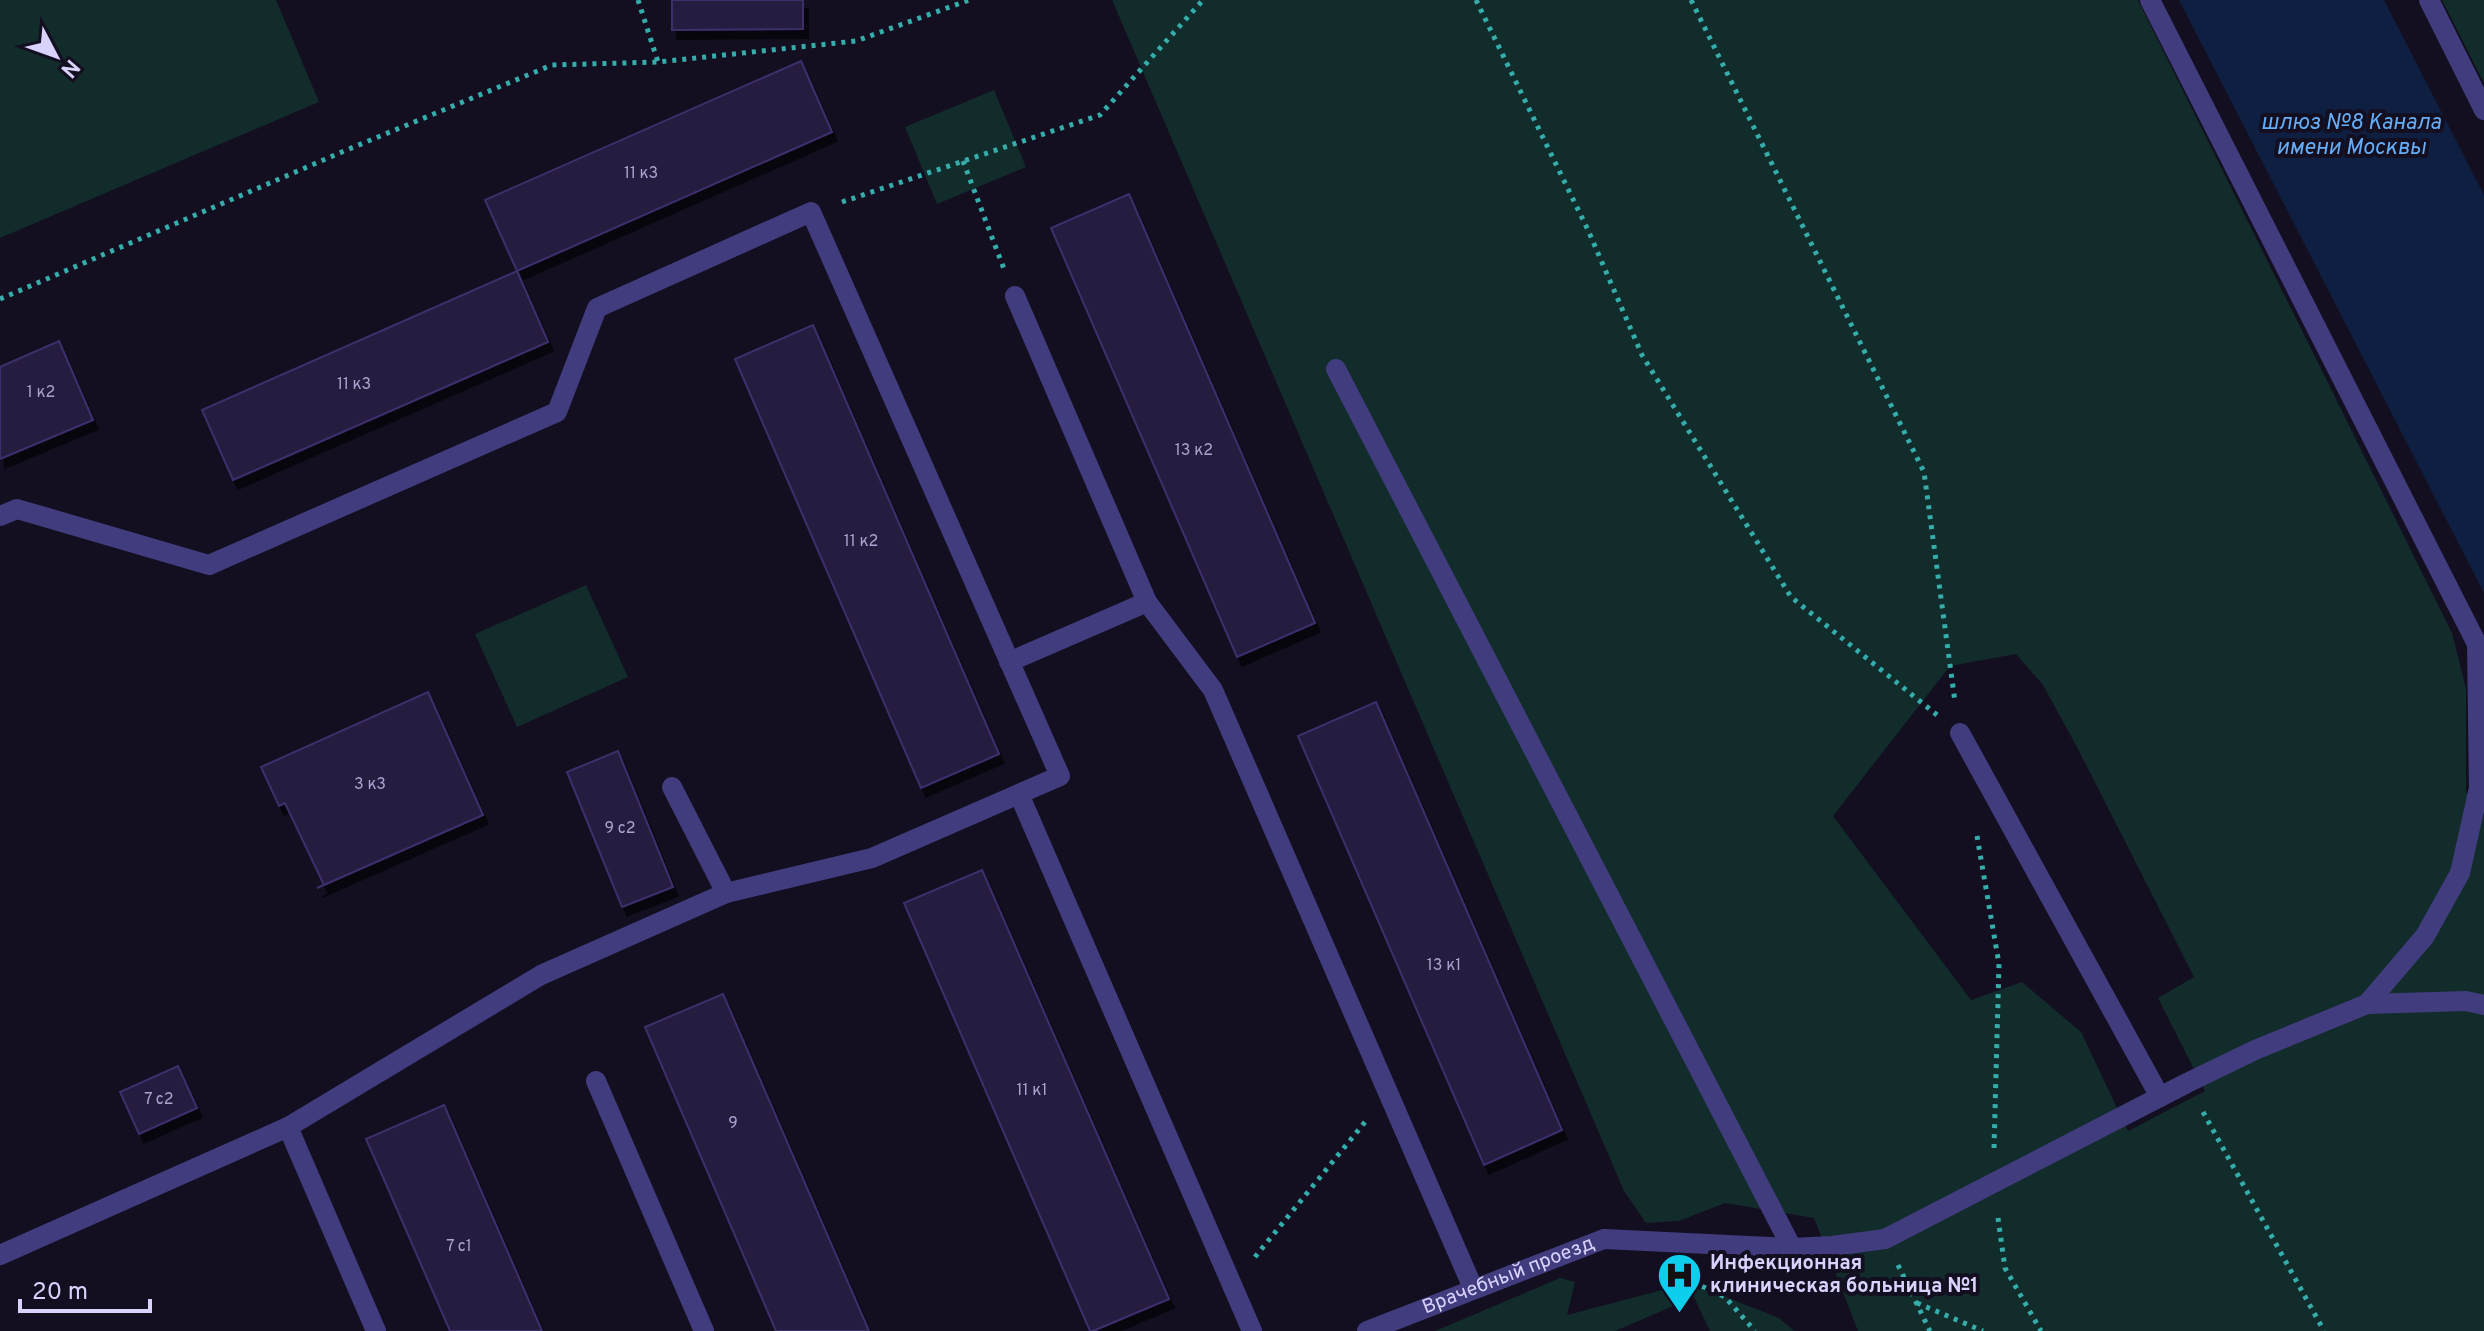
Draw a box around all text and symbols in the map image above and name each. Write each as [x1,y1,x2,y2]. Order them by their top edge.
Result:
north arrow [16,16,96,96]
text: N [54,53,85,82]
water label: шлюз №8 Канала имени Москвы [2261,110,2442,162]
house number: 11 к3 [624,164,658,184]
house number: 11 к3 [337,375,371,395]
house number: 1 к2 [27,383,55,403]
house number: 13 к2 [1175,441,1213,461]
house number: 11 к2 [844,532,878,552]
house number: 3 к3 [354,775,386,795]
house number: 9 с2 [604,819,636,839]
house number: 13 к1 [1427,956,1461,976]
house number: 11 к1 [1017,1081,1047,1101]
house number: 7 с2 [144,1090,174,1110]
house number: 9 [728,1114,738,1134]
street label: Врачебный проезд [1419,1231,1599,1321]
house number: 7 с1 [446,1237,472,1257]
hospital icon: Инфекционная клиническая больница №1 [1655,1251,1703,1314]
place label: Инфекционная клиническая больница №1 [1710,1251,1978,1300]
scale bar [20,1263,150,1313]
text: 20 m [32,1278,88,1308]

